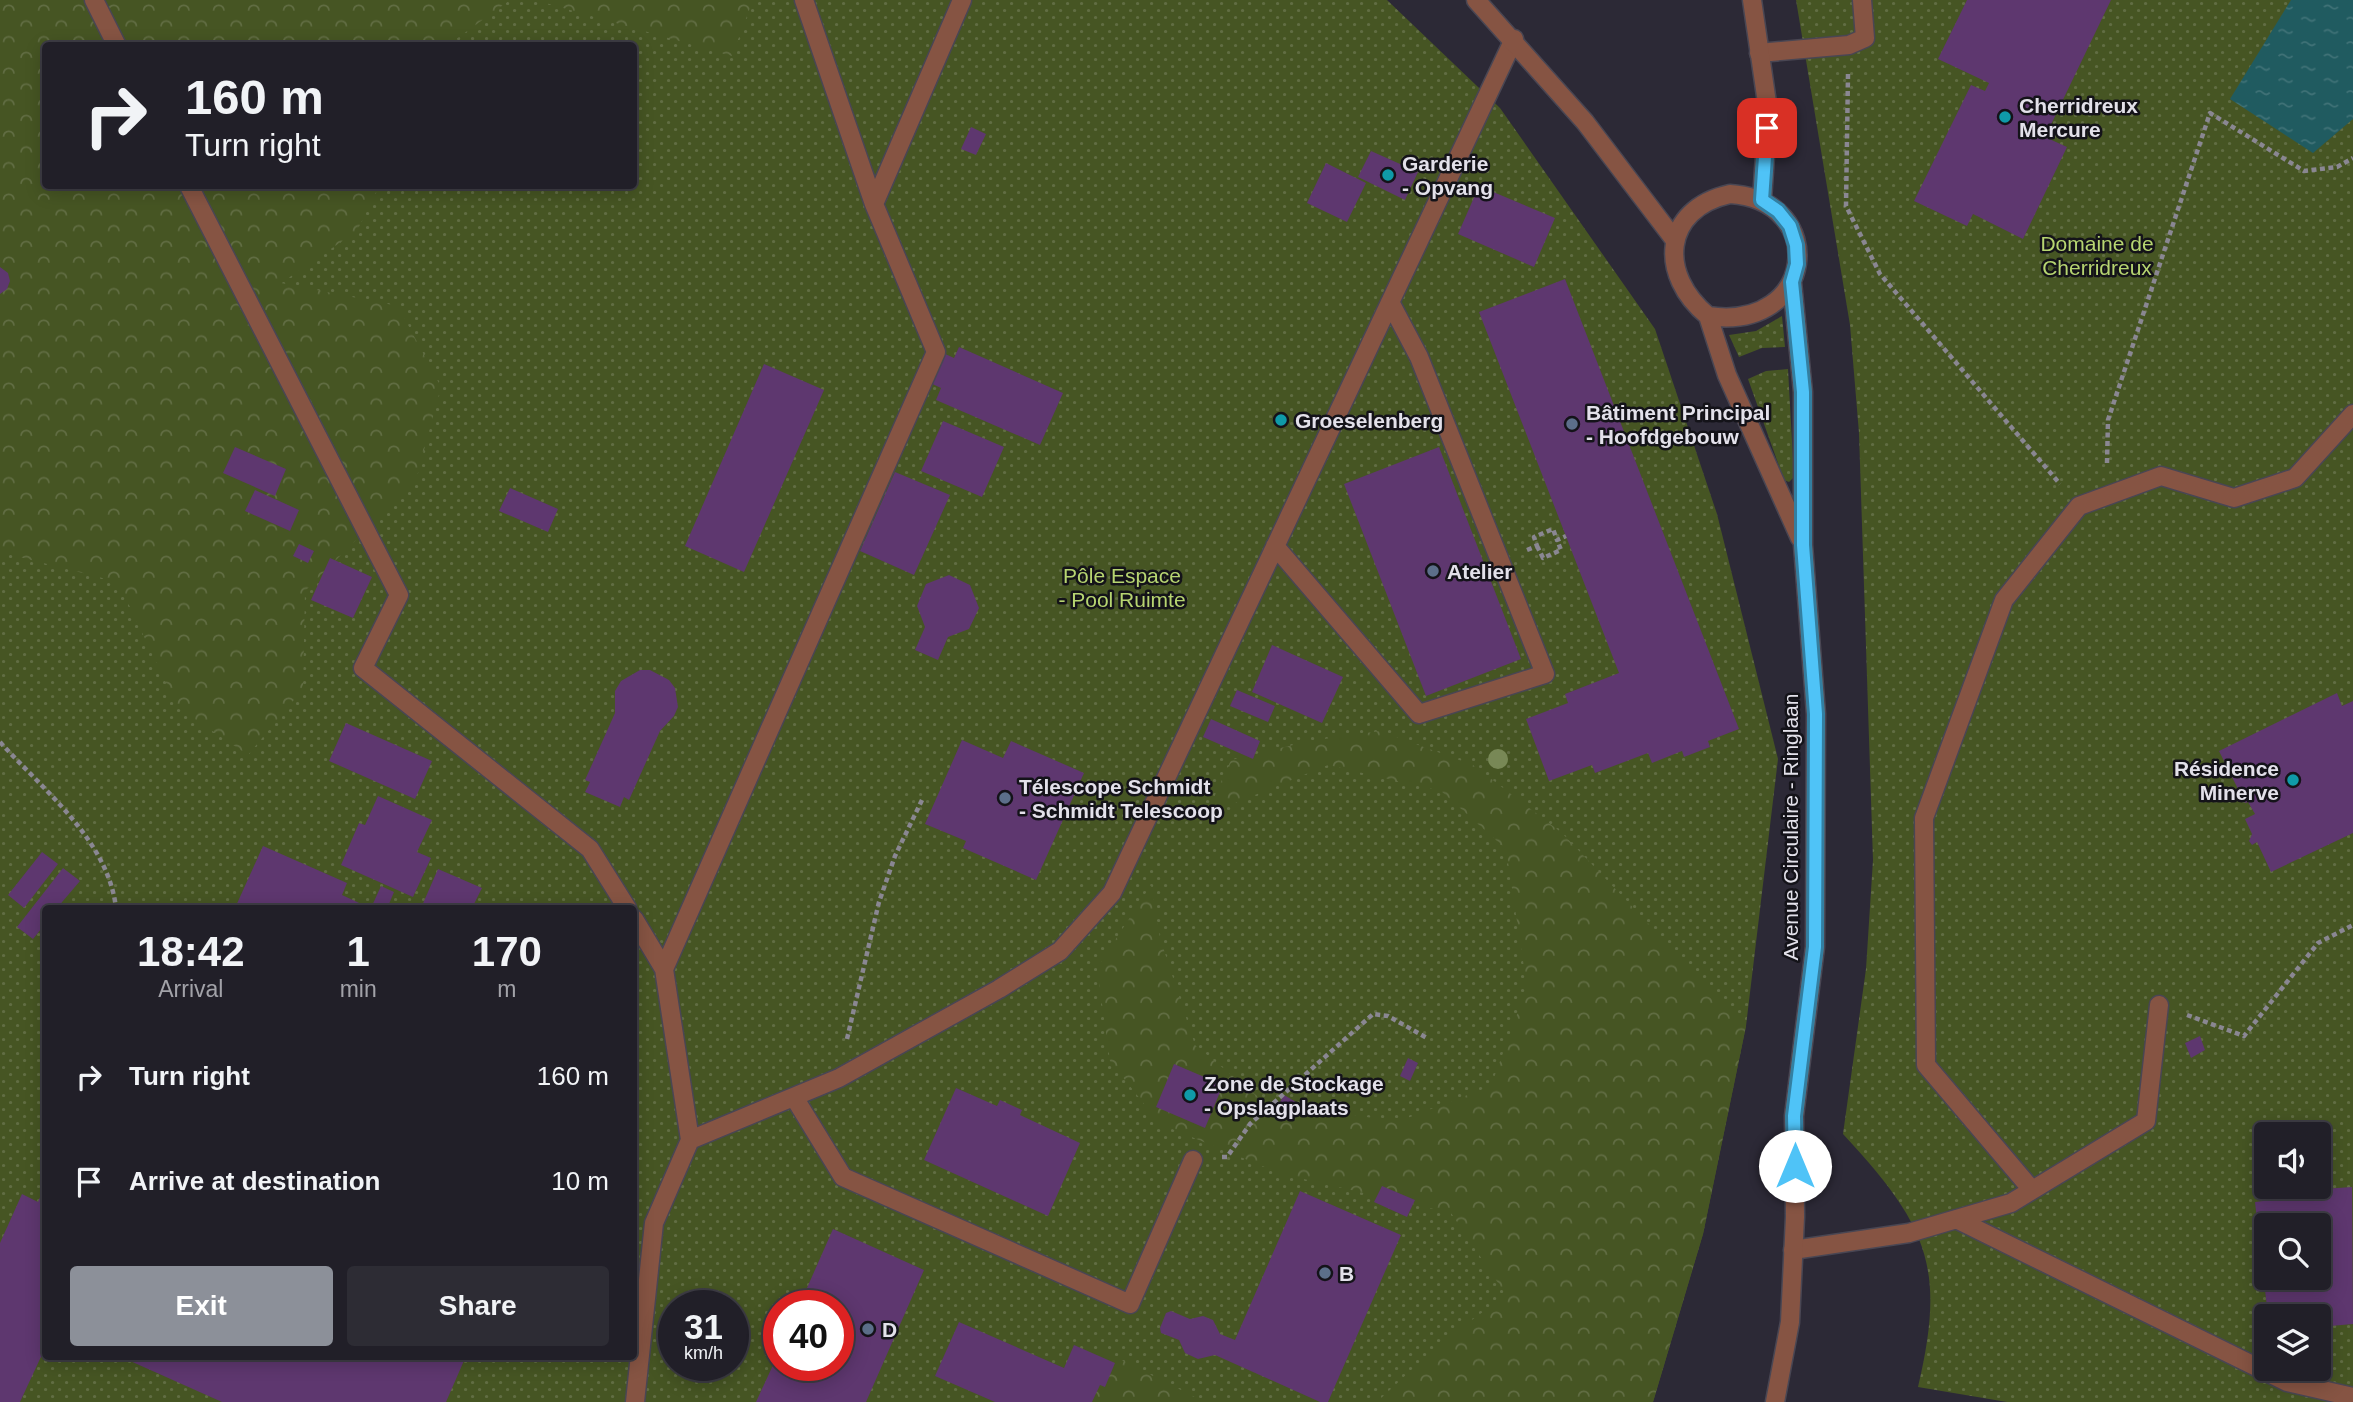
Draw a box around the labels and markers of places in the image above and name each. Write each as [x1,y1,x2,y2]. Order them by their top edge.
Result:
place label: Cherridreux Mercure [2019,94,2138,141]
pin [1737,98,1797,158]
marker: Cherridreux Mercure [1997,109,2013,125]
place label: Garderie - Opvang [1402,152,1493,199]
marker: Garderie - Opvang [1380,167,1396,183]
place label: Bâtiment Principal - Hoofdgebouw [1586,401,1770,448]
place label: Groeselenberg [1295,409,1443,432]
marker: Groeselenberg [1273,412,1289,428]
marker: Bâtiment Principal - Hoofdgebouw [1564,416,1580,432]
place label: Atelier [1447,560,1512,583]
marker: Atelier [1425,563,1441,579]
place label: Résidence Minerve [2174,757,2279,804]
marker: Résidence Minerve [2285,772,2301,788]
place label: Télescope Schmidt - Schmidt Telescoop [1019,775,1223,822]
marker: Télescope Schmidt - Schmidt Telescoop [997,790,1013,806]
place label: Zone de Stockage - Opslagplaats [1204,1072,1384,1119]
marker: Zone de Stockage - Opslagplaats [1182,1087,1198,1103]
place label: B [1339,1262,1354,1285]
marker: B [1317,1265,1333,1281]
place label: D [882,1318,897,1341]
marker: D [860,1321,876,1337]

